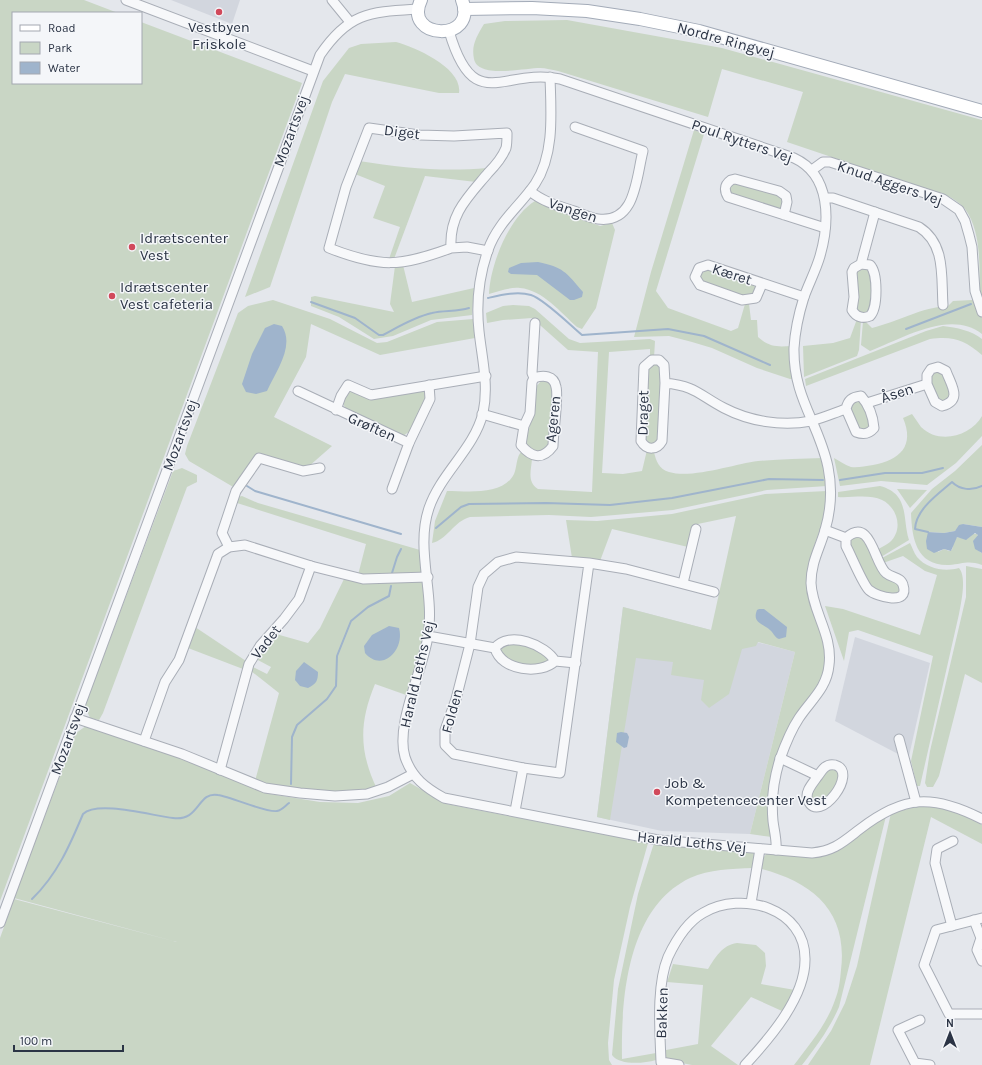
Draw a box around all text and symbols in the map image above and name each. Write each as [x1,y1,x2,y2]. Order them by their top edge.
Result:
marker: Vestbyen Friskole [214,7,224,17]
legend [12,12,142,84]
place label: Vestbyen Friskole [188,18,250,53]
street label: Nordre Ringvej [675,18,777,62]
text: Road [48,21,76,35]
text: Park [48,41,73,55]
text: Water [48,61,81,75]
street label: Mozartsvej [270,93,312,169]
street label: Poul Rytters Vej [689,115,795,167]
street label: Diget [383,121,421,143]
street label: Knud Aggers Vej [835,157,945,209]
street label: Vangen [546,194,600,226]
place label: Idrætscenter Vest [140,229,229,264]
marker: Idrætscenter Vest [127,242,137,252]
street label: Kæret [710,259,754,289]
place label: Idrætscenter Vest cafeteria [120,278,213,313]
marker: Idrætscenter Vest cafeteria [107,291,117,301]
street label: Åsen [878,379,916,407]
street label: Draget [634,390,652,436]
street label: Ageren [542,395,564,443]
street label: Mozartsvej [159,397,201,473]
street label: Grøften [345,408,399,446]
street label: Harald Leths Vej [396,618,438,730]
street label: Vadet [247,621,285,663]
street label: Folden [437,687,467,735]
street label: Mozartsvej [47,701,89,777]
place label: Job & Kompetencecenter Vest [665,774,827,809]
marker: Job & Kompetencecenter Vest [652,787,662,797]
street label: Harald Leths Vej [636,827,748,857]
street label: Bakken [652,987,672,1039]
north arrow [930,1013,970,1053]
text: N [946,1017,954,1030]
scale bar [14,1027,123,1053]
text: 100 m [20,1034,52,1048]

